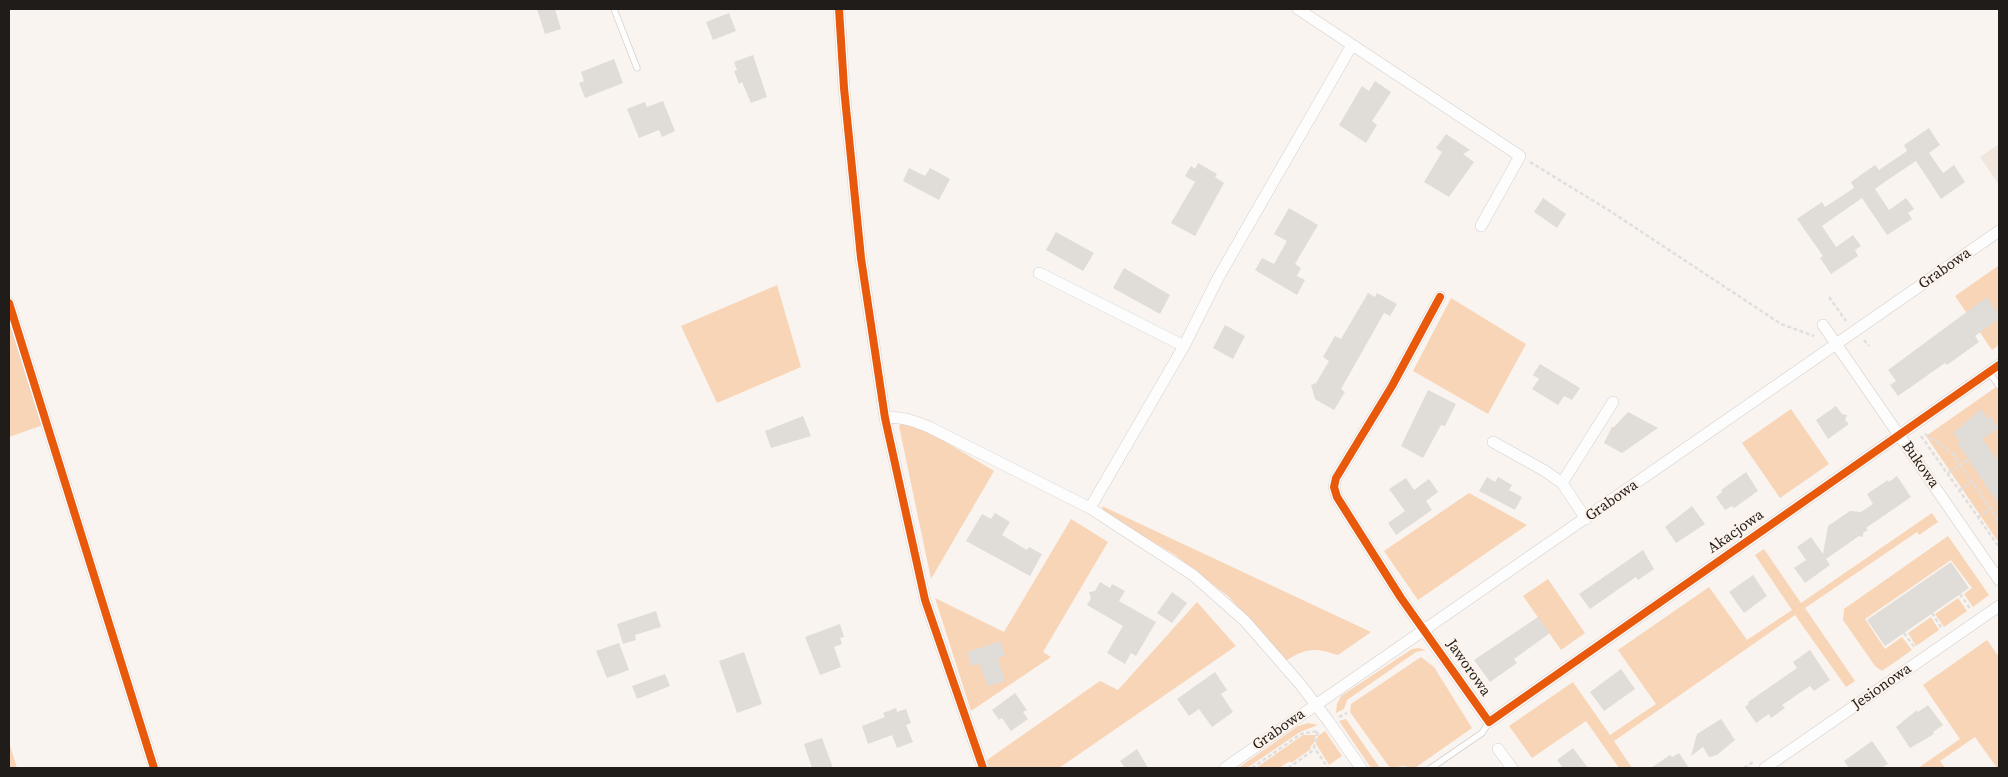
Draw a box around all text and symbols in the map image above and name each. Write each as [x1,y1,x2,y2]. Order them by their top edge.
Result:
street label: Grabowa [1915,244,1975,294]
street label: Bukowa [1897,438,1943,492]
street label: Grabowa [1582,476,1642,526]
street label: Akacjowa [1704,506,1768,558]
street label: Jaworowa [1442,636,1494,700]
street label: Jesionowa [1849,660,1915,714]
street label: Grabowa [1249,705,1309,755]

